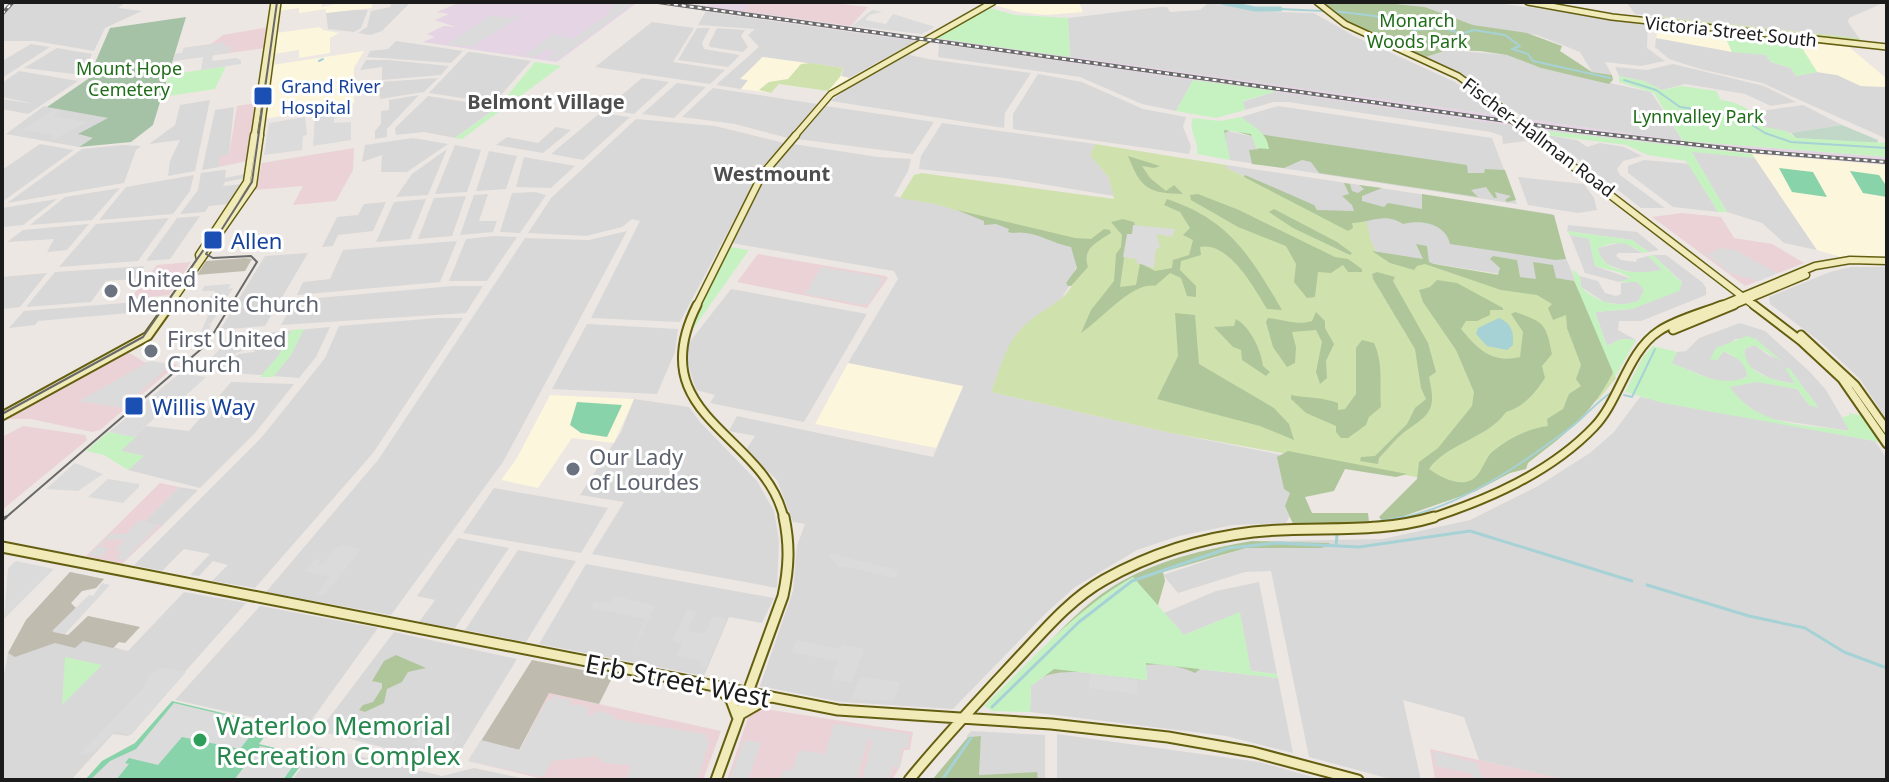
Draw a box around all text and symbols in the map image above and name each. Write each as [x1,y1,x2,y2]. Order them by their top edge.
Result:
park label: Monarch Woods Park [1367,8,1468,53]
street label: Victoria Street South [1644,10,1818,52]
park label: Mount Hope Cemetery [76,56,182,101]
street label: Fischer-Hallman Road [1458,72,1620,202]
place label: Grand River Hospital [281,74,381,119]
marker: Grand River Hospital [252,85,274,107]
district label: Belmont Village [467,88,625,115]
park label: Lynnvalley Park [1632,104,1764,128]
district label: Westmount [714,160,830,187]
place label: Allen [231,225,282,255]
marker: Allen [202,229,224,251]
place label: United Mennonite Church [127,263,319,318]
marker: United Mennonite Church [102,282,120,300]
place label: First United Church [167,323,287,378]
marker: First United Church [142,342,160,360]
place label: Willis Way [152,391,256,421]
marker: Willis Way [123,395,145,417]
place label: Our Lady of Lourdes [589,441,699,496]
marker: Our Lady of Lourdes [564,460,582,478]
street label: Erb Street West [583,644,773,716]
place label: Waterloo Memorial Recreation Complex [216,707,461,773]
marker: Waterloo Memorial Recreation Complex [191,731,209,749]

